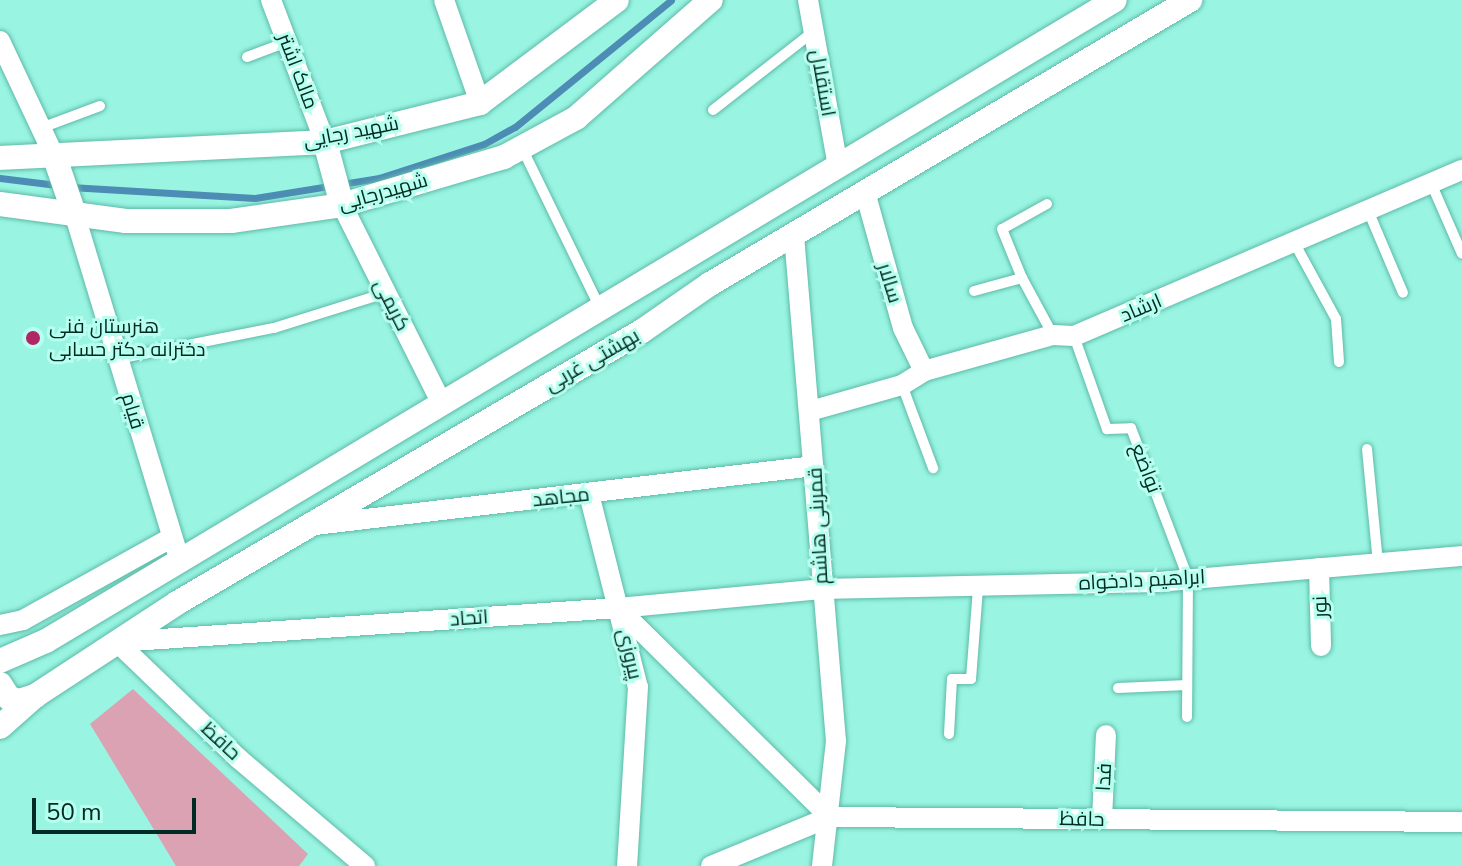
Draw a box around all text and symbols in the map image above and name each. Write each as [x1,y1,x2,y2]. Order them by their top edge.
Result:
street label: مالک اشتر [273,30,323,112]
street label: استقلال [805,48,841,118]
street label: شهید رجایی [301,111,401,153]
street label: شهیدرجایی [336,168,430,216]
street label: سالار [873,260,907,306]
street label: کریمی [369,275,415,335]
street label: ارشاد [1117,289,1165,327]
place label: هنرستان فنی دخترانه دکتر حسابی [49,314,205,361]
street label: بهشتی غربی [540,323,644,397]
marker: هنرستان فنی دخترانه دکتر حسابی [24,329,42,347]
street label: قیام [116,390,150,432]
street label: تواضع [1126,440,1166,496]
street label: قمربنی هاشم [803,467,833,585]
street label: مجاهد [531,482,591,512]
street label: ابراهیم دادخواه [1078,565,1206,595]
street label: نور [1308,596,1332,618]
street label: اتحاد [449,605,489,631]
street label: پیروزی [613,626,647,682]
street label: حافظ [196,717,246,765]
street label: فدا [1091,762,1117,792]
scale bar [36,782,200,832]
text: 50 m [46,796,102,828]
street label: حافظ [1059,807,1105,831]

